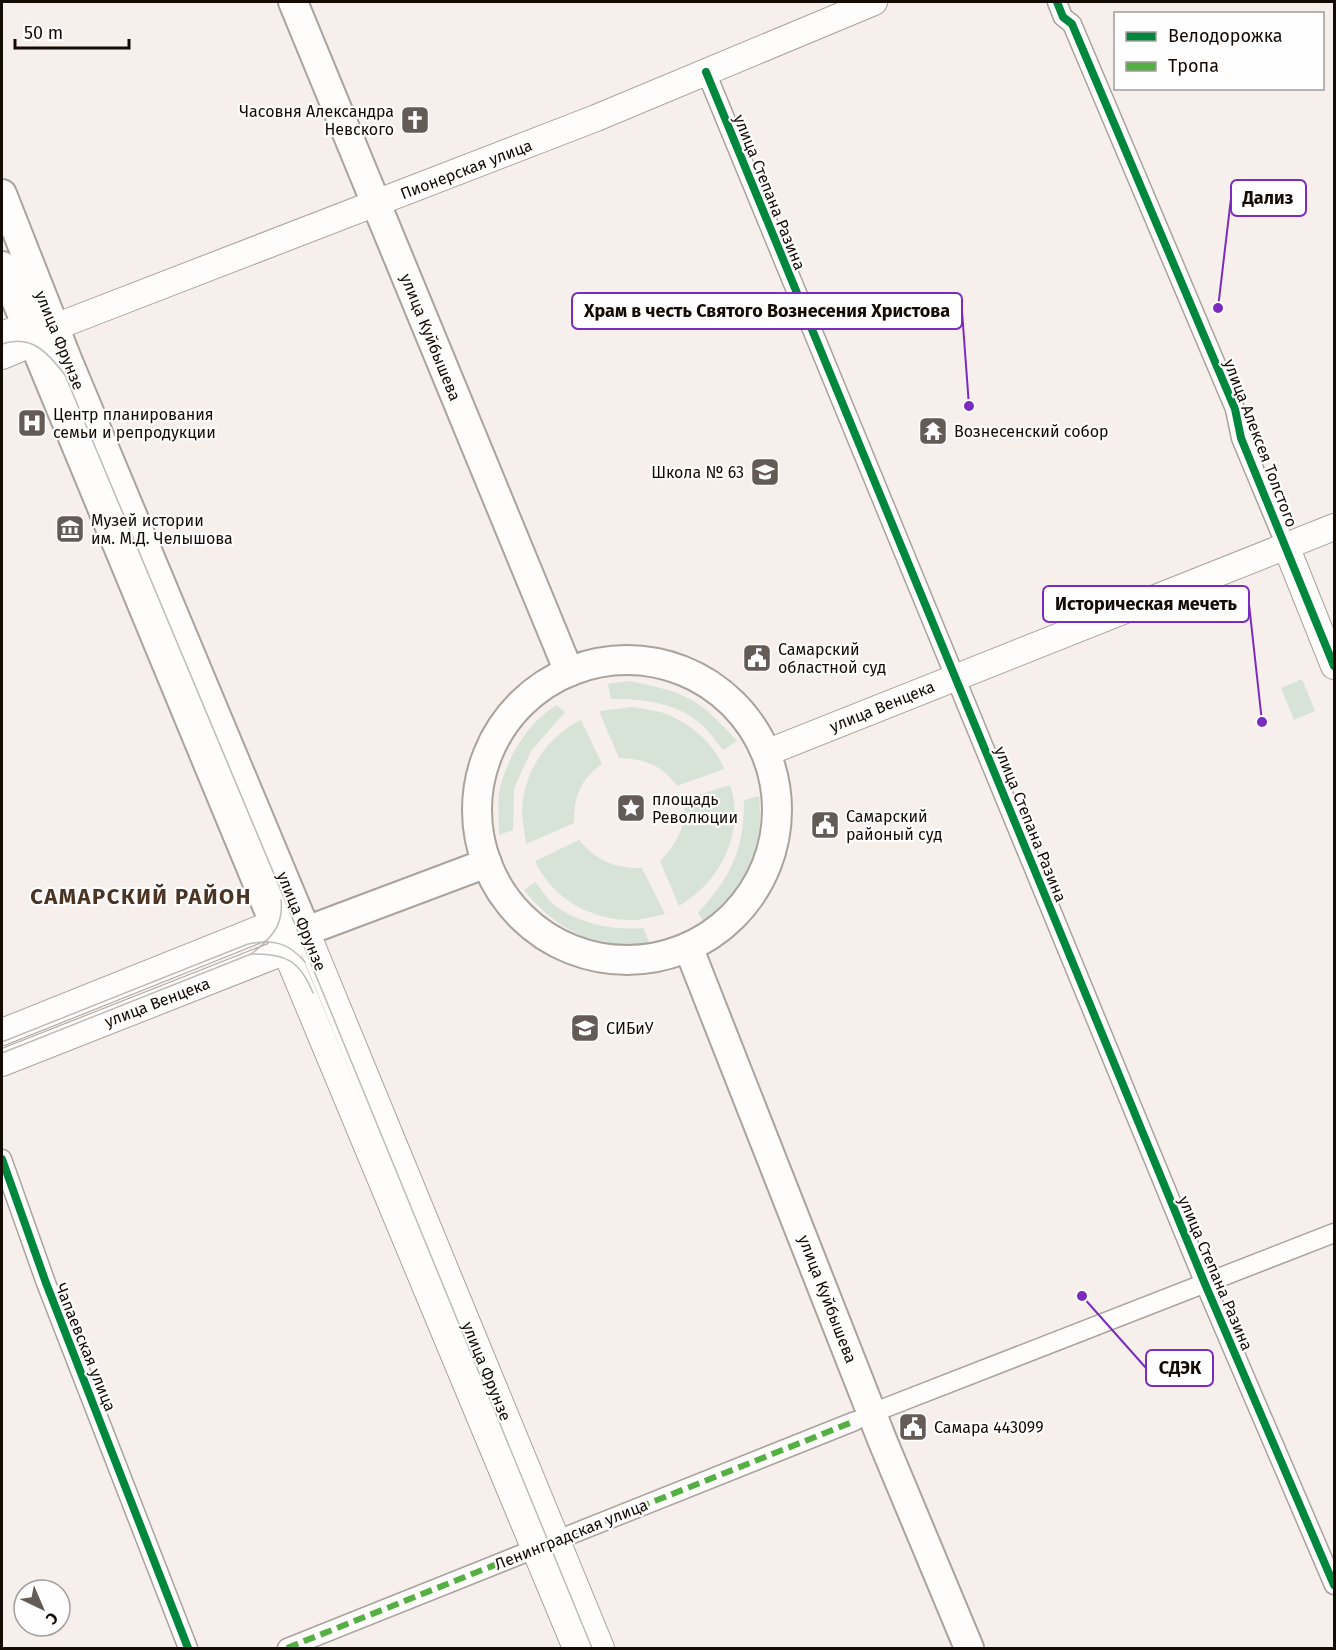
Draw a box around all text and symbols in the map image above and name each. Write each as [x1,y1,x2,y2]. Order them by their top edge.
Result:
scale bar [15,12,129,50]
legend [1114,12,1324,90]
text: 50 m [24,22,63,44]
text: Велодорожка [1168,25,1283,47]
text: Тропа [1168,55,1219,77]
place label: Часовня Александра Невского [239,102,394,139]
church icon: Часовня Александра Невского [399,104,431,136]
street label: улица Степана Разина [730,112,809,273]
street label: Пионерская улица [398,136,535,203]
callout: Дализ [1231,180,1306,216]
text: Дализ [1241,187,1294,209]
street label: улица Куйбышева [396,271,465,404]
street label: улица Фрунзе [31,288,88,393]
callout: Храм в честь Святого Вознесения Христова [572,293,962,329]
text: Храм в честь Святого Вознесения Христова [583,300,950,322]
street label: улица Алексея Толстого [1220,356,1301,530]
place label: Центр планирования семьи и репродукции [53,405,216,442]
hospital icon: Центр планирования семьи и репродукции [16,407,48,439]
temple icon: Вознесенский собор [917,415,949,447]
place label: Вознесенский собор [954,422,1109,441]
school or university icon: Школа № 63 [749,456,781,488]
place label: Школа № 63 [651,463,744,482]
place label: Музей истории им. М.Д. Челышова [91,511,233,548]
museum icon: Музей истории им. М.Д. Челышова [54,513,86,545]
callout: Историческая мечеть [1043,586,1249,622]
text: Историческая мечеть [1055,593,1238,615]
place label: Самарский областной суд [778,640,886,677]
public building icon: Самарский областной суд [741,642,773,674]
street label: улица Венцека [827,677,937,736]
street label: улица Степана Разина [991,744,1070,905]
place label: площадь Революции [652,790,738,827]
place icon: площадь Революции [615,792,647,824]
place label: Самарский районый суд [846,807,942,844]
public building icon: Самарский районый суд [809,809,841,841]
street label: улица Фрунзе [273,869,330,974]
district label: САМАРСКИЙ РАЙОН [30,883,252,910]
street label: улица Венцека [102,974,213,1031]
school or university icon: СИБиУ [569,1012,601,1044]
place label: СИБиУ [606,1019,654,1038]
street label: улица Степана Разина [1174,1193,1257,1353]
street label: улица Куйбышева [794,1232,861,1366]
street label: Чапаевская улица [51,1280,120,1414]
street label: улица Фрунзе [458,1319,515,1424]
callout: СДЭК [1146,1350,1213,1386]
text: СДЭК [1159,1357,1202,1379]
public building icon: Самара 443099 [897,1411,929,1443]
place label: Самара 443099 [934,1418,1044,1437]
street label: Ленинградская улица [492,1495,651,1574]
north arrow [12,1578,72,1638]
text: С [42,1608,62,1629]

